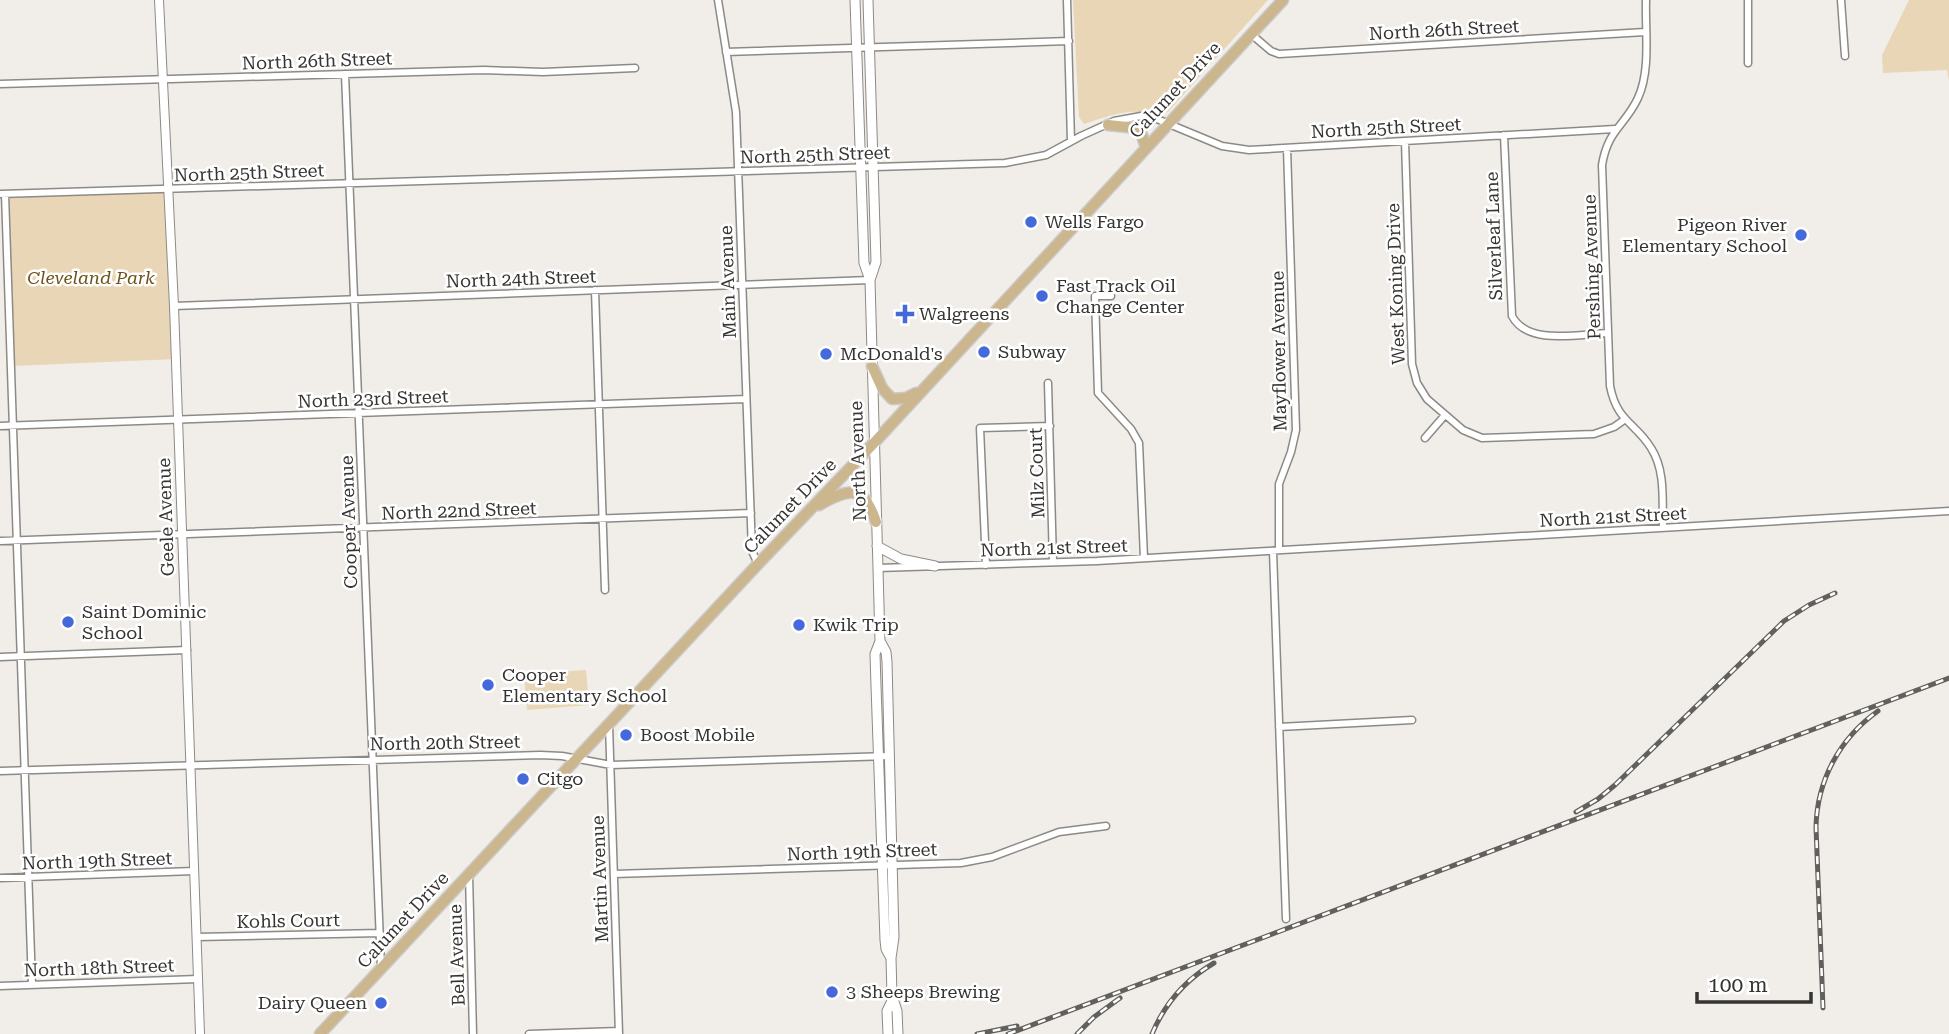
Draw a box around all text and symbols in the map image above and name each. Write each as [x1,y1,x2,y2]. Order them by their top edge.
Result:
street label: North 26th Street [1368,15,1520,44]
street label: Calumet Drive [1125,37,1225,142]
street label: North 26th Street [241,47,393,74]
street label: North 25th Street [1310,113,1462,142]
street label: North 25th Street [739,141,891,168]
street label: North 25th Street [173,159,325,186]
street label: Silverleaf Lane [1481,171,1506,301]
street label: Pershing Avenue [1578,194,1605,340]
street label: West Koning Drive [1382,203,1409,365]
place label: Wells Fargo [1045,211,1144,232]
marker: Wells Fargo [1023,214,1039,230]
place label: Pigeon River Elementary School [1622,214,1787,256]
street label: Main Avenue [715,225,740,339]
marker: Pigeon River Elementary School [1793,227,1809,243]
street label: North 24th Street [445,265,597,292]
park label: Cleveland Park [27,267,155,288]
street label: Mayflower Avenue [1267,270,1290,431]
place label: Fast Track Oil Change Center [1056,275,1184,317]
marker: Fast Track Oil Change Center [1034,288,1050,304]
place label: Walgreens [919,303,1009,324]
marker: Walgreens [897,306,913,322]
place label: Subway [998,341,1067,362]
place label: McDonald's [840,343,943,364]
marker: Subway [976,344,992,360]
marker: McDonald's [818,346,834,362]
street label: North 23rd Street [297,385,449,412]
street label: North Avenue [845,400,870,522]
street label: Milz Court [1024,427,1049,519]
street label: Calumet Drive [739,454,840,558]
street label: Cooper Avenue [336,455,361,589]
street label: Geele Avenue [153,457,178,577]
street label: North 22nd Street [381,497,537,524]
street label: North 21st Street [1539,502,1687,531]
street label: North 21st Street [980,534,1128,561]
place label: Saint Dominic School [82,601,206,643]
marker: Saint Dominic School [60,614,76,630]
place label: Kwik Trip [813,614,899,635]
marker: Kwik Trip [791,617,807,633]
place label: Cooper Elementary School [502,664,667,706]
marker: Cooper Elementary School [480,677,496,693]
place label: Boost Mobile [640,724,755,745]
marker: Boost Mobile [618,727,634,743]
street label: North 20th Street [370,731,521,754]
place label: Citgo [537,768,583,789]
marker: Citgo [515,771,531,787]
street label: Martin Avenue [587,815,612,943]
street label: North 19th Street [786,838,938,865]
street label: North 19th Street [21,847,173,874]
street label: Calumet Drive [353,867,453,972]
street label: Bell Avenue [444,904,469,1006]
street label: Kohls Court [236,909,340,932]
street label: North 18th Street [23,954,175,981]
scale bar [1697,960,1811,1004]
text: 100 m [1708,973,1768,997]
place label: 3 Sheeps Brewing [846,981,1000,1002]
marker: 3 Sheeps Brewing [824,984,840,1000]
place label: Dairy Queen [258,992,367,1013]
marker: Dairy Queen [373,995,389,1011]

